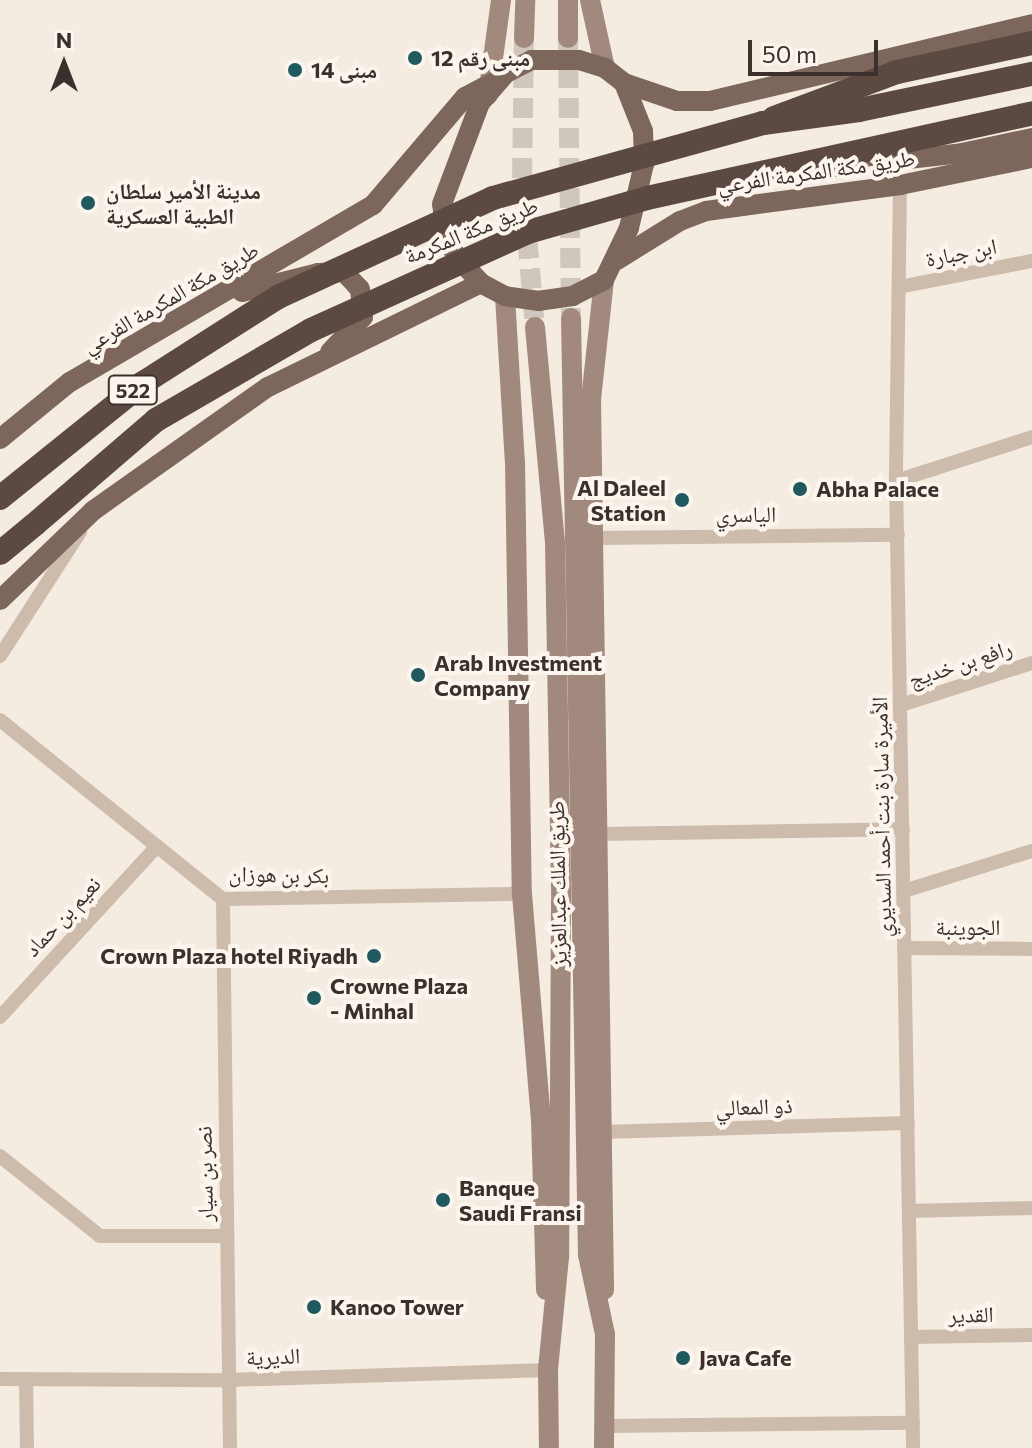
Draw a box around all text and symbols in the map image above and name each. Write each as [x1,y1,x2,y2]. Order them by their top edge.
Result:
north arrow [24,24,104,104]
scale bar [752,24,882,74]
text: N [56,26,72,53]
text: 50 m [762,39,817,68]
place label: مبنى رقم 12 [431,45,530,71]
marker: مبنى رقم 12 [406,49,424,67]
place label: مبنى 14 [311,57,377,83]
marker: مبنى 14 [286,61,304,79]
street label: طريق مكة المكرمة الفرعي [716,144,916,198]
place label: مدينة الأمير سلطان الطبية العسكرية [106,177,261,228]
street label: طريق مكة المكرمة [400,191,542,269]
marker: مدينة الأمير سلطان الطبية العسكرية [77,192,99,214]
street label: ابن جبارة [923,232,999,272]
street label: طريق مكة المكرمة الفرعي [77,236,263,358]
road number: 522 [107,374,159,406]
place label: Al Daleel Station [577,474,666,526]
place label: Abha Palace [816,476,939,502]
marker: Abha Palace [791,480,809,498]
marker: Al Daleel Station [673,491,691,509]
street label: الياسري [716,501,776,527]
street label: رافع بن خديج [905,634,1015,692]
place label: Arab Investment Company [434,649,602,700]
marker: Arab Investment Company [409,666,427,684]
street label: الأميرة سارة بنت أحمد السديري [866,696,896,938]
street label: طريق الملك عبدالعزيز [542,801,572,967]
street label: بكر بن هوزان [229,860,329,888]
street label: نعيم بن حماد [18,871,106,961]
street label: الجوينبة [935,914,1001,940]
place label: Crown Plaza hotel Riyadh [100,943,358,969]
marker: Crown Plaza hotel Riyadh [365,947,383,965]
place label: Crowne Plaza - Minhal [330,972,468,1024]
marker: Crowne Plaza - Minhal [305,989,323,1007]
street label: ذو المعالي [715,1091,793,1121]
street label: نصر بن سيار [190,1126,218,1222]
place label: Banque Saudi Fransi [459,1174,582,1226]
marker: Banque Saudi Fransi [434,1191,452,1209]
place label: Kanoo Tower [330,1294,464,1320]
marker: Kanoo Tower [305,1298,323,1316]
street label: القدير [948,1300,994,1328]
street label: الديرية [245,1342,301,1370]
place label: Java Cafe [699,1345,792,1371]
marker: Java Cafe [674,1349,692,1367]

